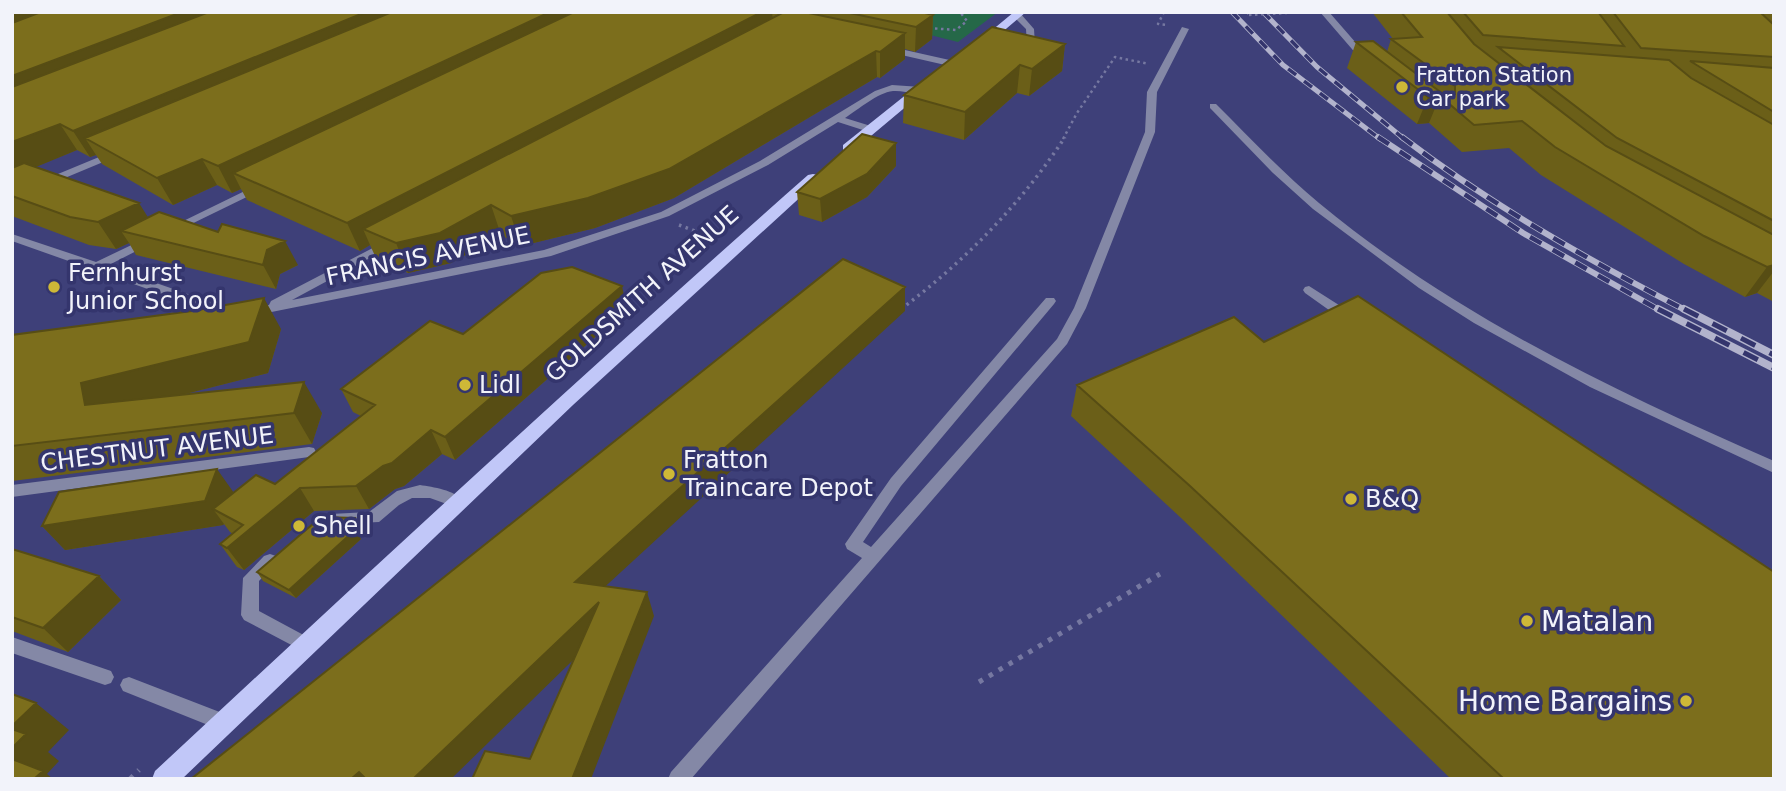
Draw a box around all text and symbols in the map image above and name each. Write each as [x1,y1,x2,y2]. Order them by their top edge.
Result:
place label: Fratton Station Car park [1416,63,1572,111]
marker: Fratton Station Car park [1394,79,1410,95]
street label: GOLDSMITH AVENUE [540,200,744,388]
street label: FRANCIS AVENUE [323,221,533,291]
place label: Fernhurst Junior School [66,259,224,315]
marker: Fernhurst Junior School [46,279,62,295]
place label: Lidl [479,371,521,399]
marker: Lidl [457,377,473,393]
street label: CHESTNUT AVENUE [39,421,275,477]
place label: Fratton Traincare Depot [682,446,873,502]
marker: Fratton Traincare Depot [661,466,677,482]
place label: B&Q [1365,485,1419,513]
marker: B&Q [1343,491,1359,507]
place label: Shell [313,512,372,540]
marker: Shell [291,518,307,534]
place label: Matalan [1541,605,1653,638]
marker: Matalan [1519,613,1535,629]
place label: Home Bargains [1458,685,1672,718]
marker: Home Bargains [1678,693,1694,709]

